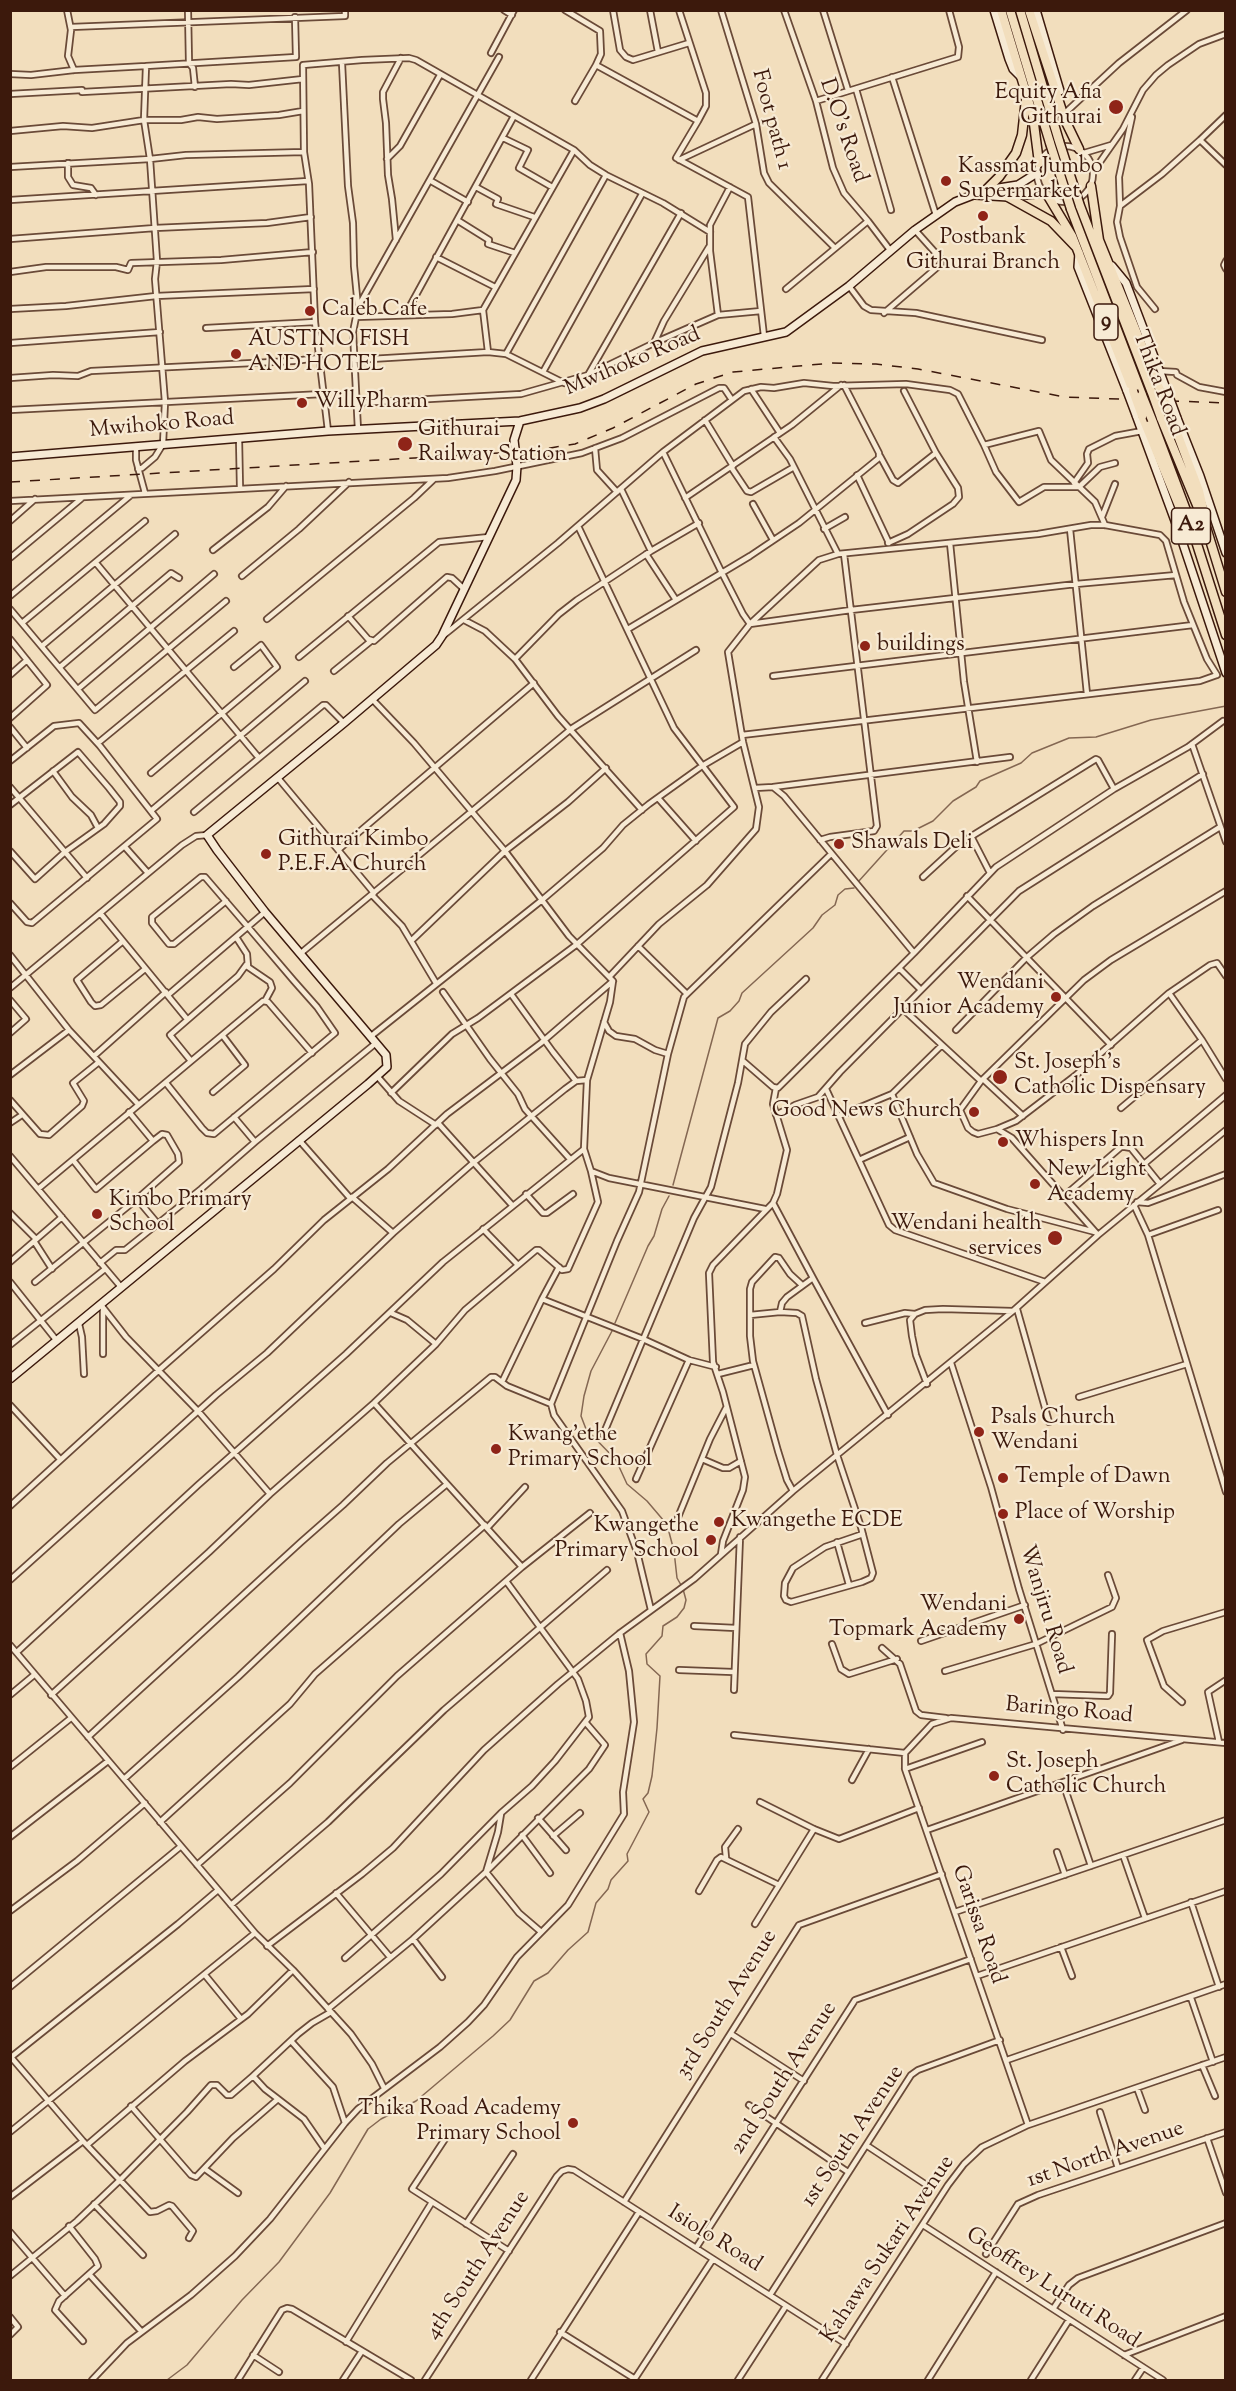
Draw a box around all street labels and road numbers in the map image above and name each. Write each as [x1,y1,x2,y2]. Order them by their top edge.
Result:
street label: Foot path 1 [744,67,796,173]
street label: D.O's Road [812,75,872,187]
road number: 9 [1094,304,1118,340]
street label: Mwihoko Road [561,323,705,403]
street label: Thika Road [1125,328,1189,440]
street label: Mwihoko Road [89,407,235,445]
road number: A2 [1172,508,1210,544]
street label: Wanjiru Road [1012,1542,1076,1678]
street label: Baringo Road [1004,1693,1134,1731]
street label: Garissa Road [944,1862,1010,1988]
street label: 3rd South Avenue [672,1926,784,2084]
street label: 2nd South Avenue [726,1998,844,2160]
street label: 1st South Avenue [797,2061,911,2213]
street label: 1st North Avenue [1024,2117,1188,2195]
street label: Kahawa Sukari Avenue [816,2151,962,2349]
street label: 4th South Avenue [421,2186,537,2346]
street label: Isiolo Road [662,2201,766,2279]
street label: Geoffrey Luruti Road [960,2223,1144,2355]

